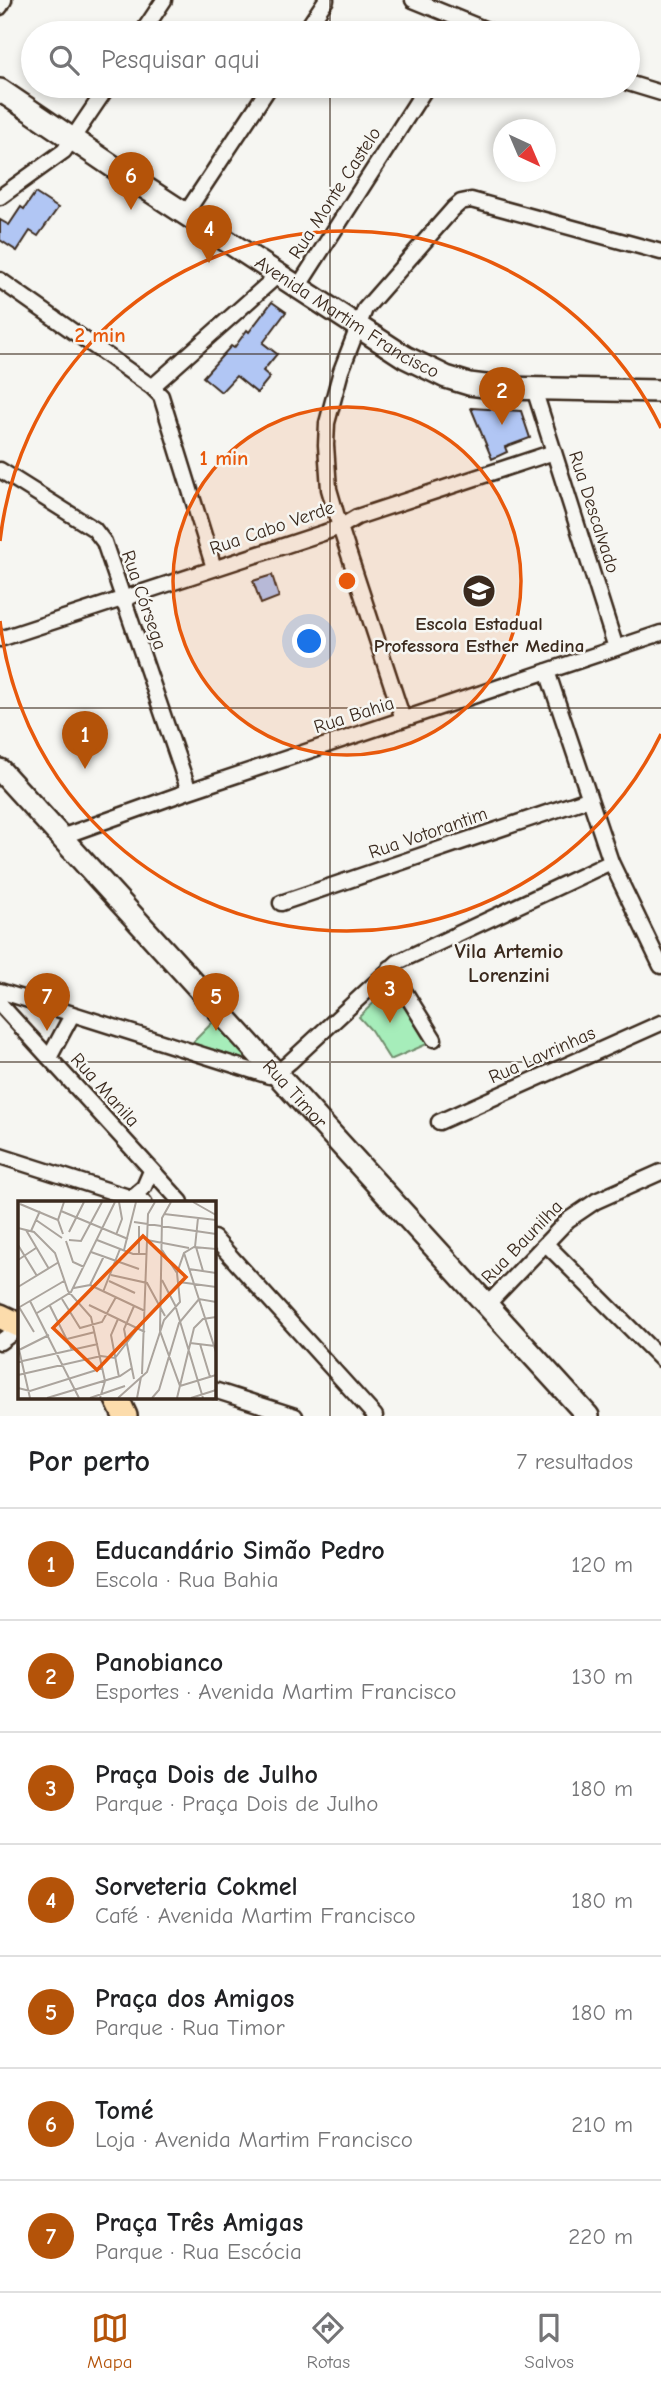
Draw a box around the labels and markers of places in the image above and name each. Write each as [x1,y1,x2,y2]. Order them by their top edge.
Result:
pin: 6 [108,152,154,210]
pin: 4 [186,205,232,263]
pin: 2 [479,367,525,425]
centre of rings [335,569,359,593]
school or university icon: Escola Estadual Professora Esther Medina [460,572,498,610]
place label: Escola Estadual Professora Esther Medina [374,613,584,657]
pin: 1 [62,711,108,769]
pin: 3 [367,965,413,1023]
pin: 7 [24,973,70,1031]
pin: 5 [193,973,239,1031]

